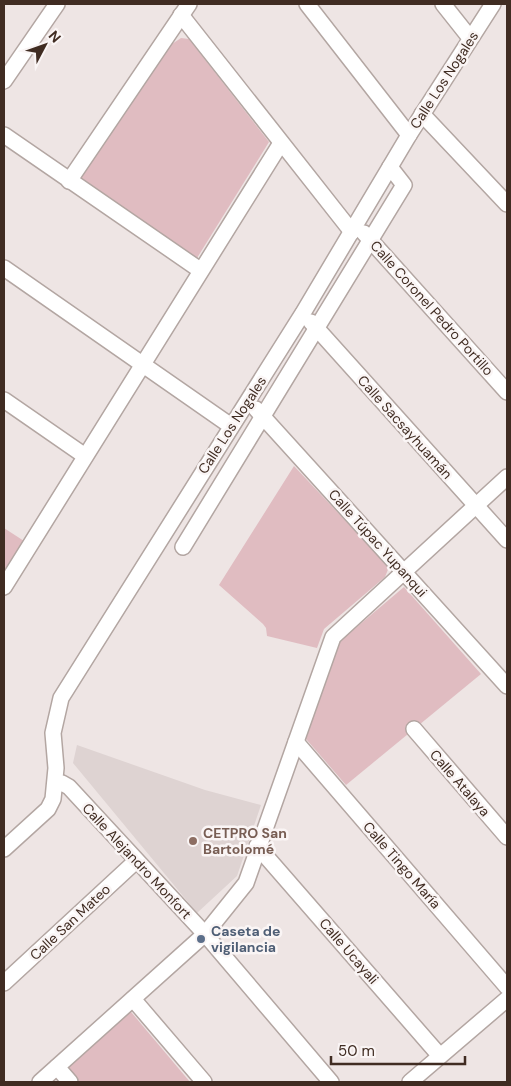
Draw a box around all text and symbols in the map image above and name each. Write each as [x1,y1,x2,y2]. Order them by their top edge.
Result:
north arrow [20,20,70,70]
text: N [45,27,65,46]
street label: Calle Los Nogales [406,28,482,132]
street label: Calle Coronel Pedro Portillo [366,237,498,379]
street label: Calle Sacsayhuamán [354,371,456,483]
street label: Calle Los Nogales [194,373,270,477]
street label: Calle Túpac Yupanqui [325,485,431,601]
street label: Calle Atalaya [426,746,494,820]
street label: Calle Alejandro Monfort [78,799,196,923]
street label: Calle Tingo María [359,818,445,912]
place label: CETPRO San Bartolomé [203,824,287,858]
marker: CETPRO San Bartolomé [187,835,199,847]
street label: Calle San Mateo [26,880,114,964]
street label: Calle Ucayali [315,914,383,988]
place label: Caseta de vigilancia [211,922,280,956]
marker: Caseta de vigilancia [195,933,207,945]
scale bar [331,1034,465,1066]
text: 50 m [338,1041,375,1061]

